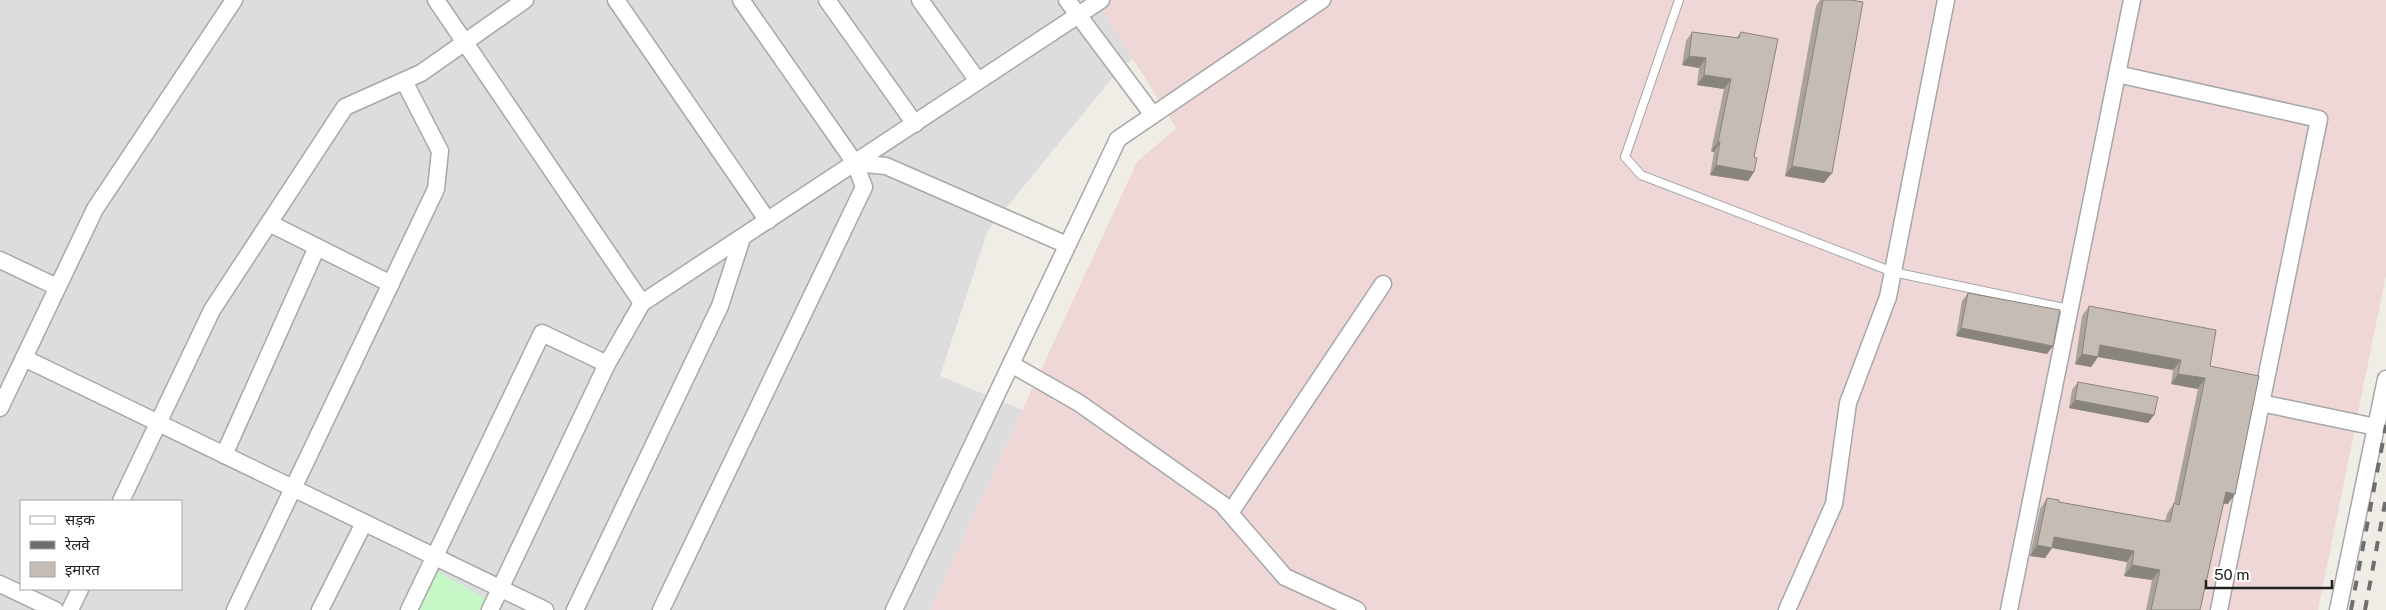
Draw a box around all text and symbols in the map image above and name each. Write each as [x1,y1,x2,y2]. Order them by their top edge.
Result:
legend [20,500,182,590]
text: सड़क [65,511,95,528]
text: रेलवे [64,536,90,553]
scale bar [2206,558,2332,590]
text: इमारत [65,561,100,578]
text: 50 m [2214,566,2249,583]

